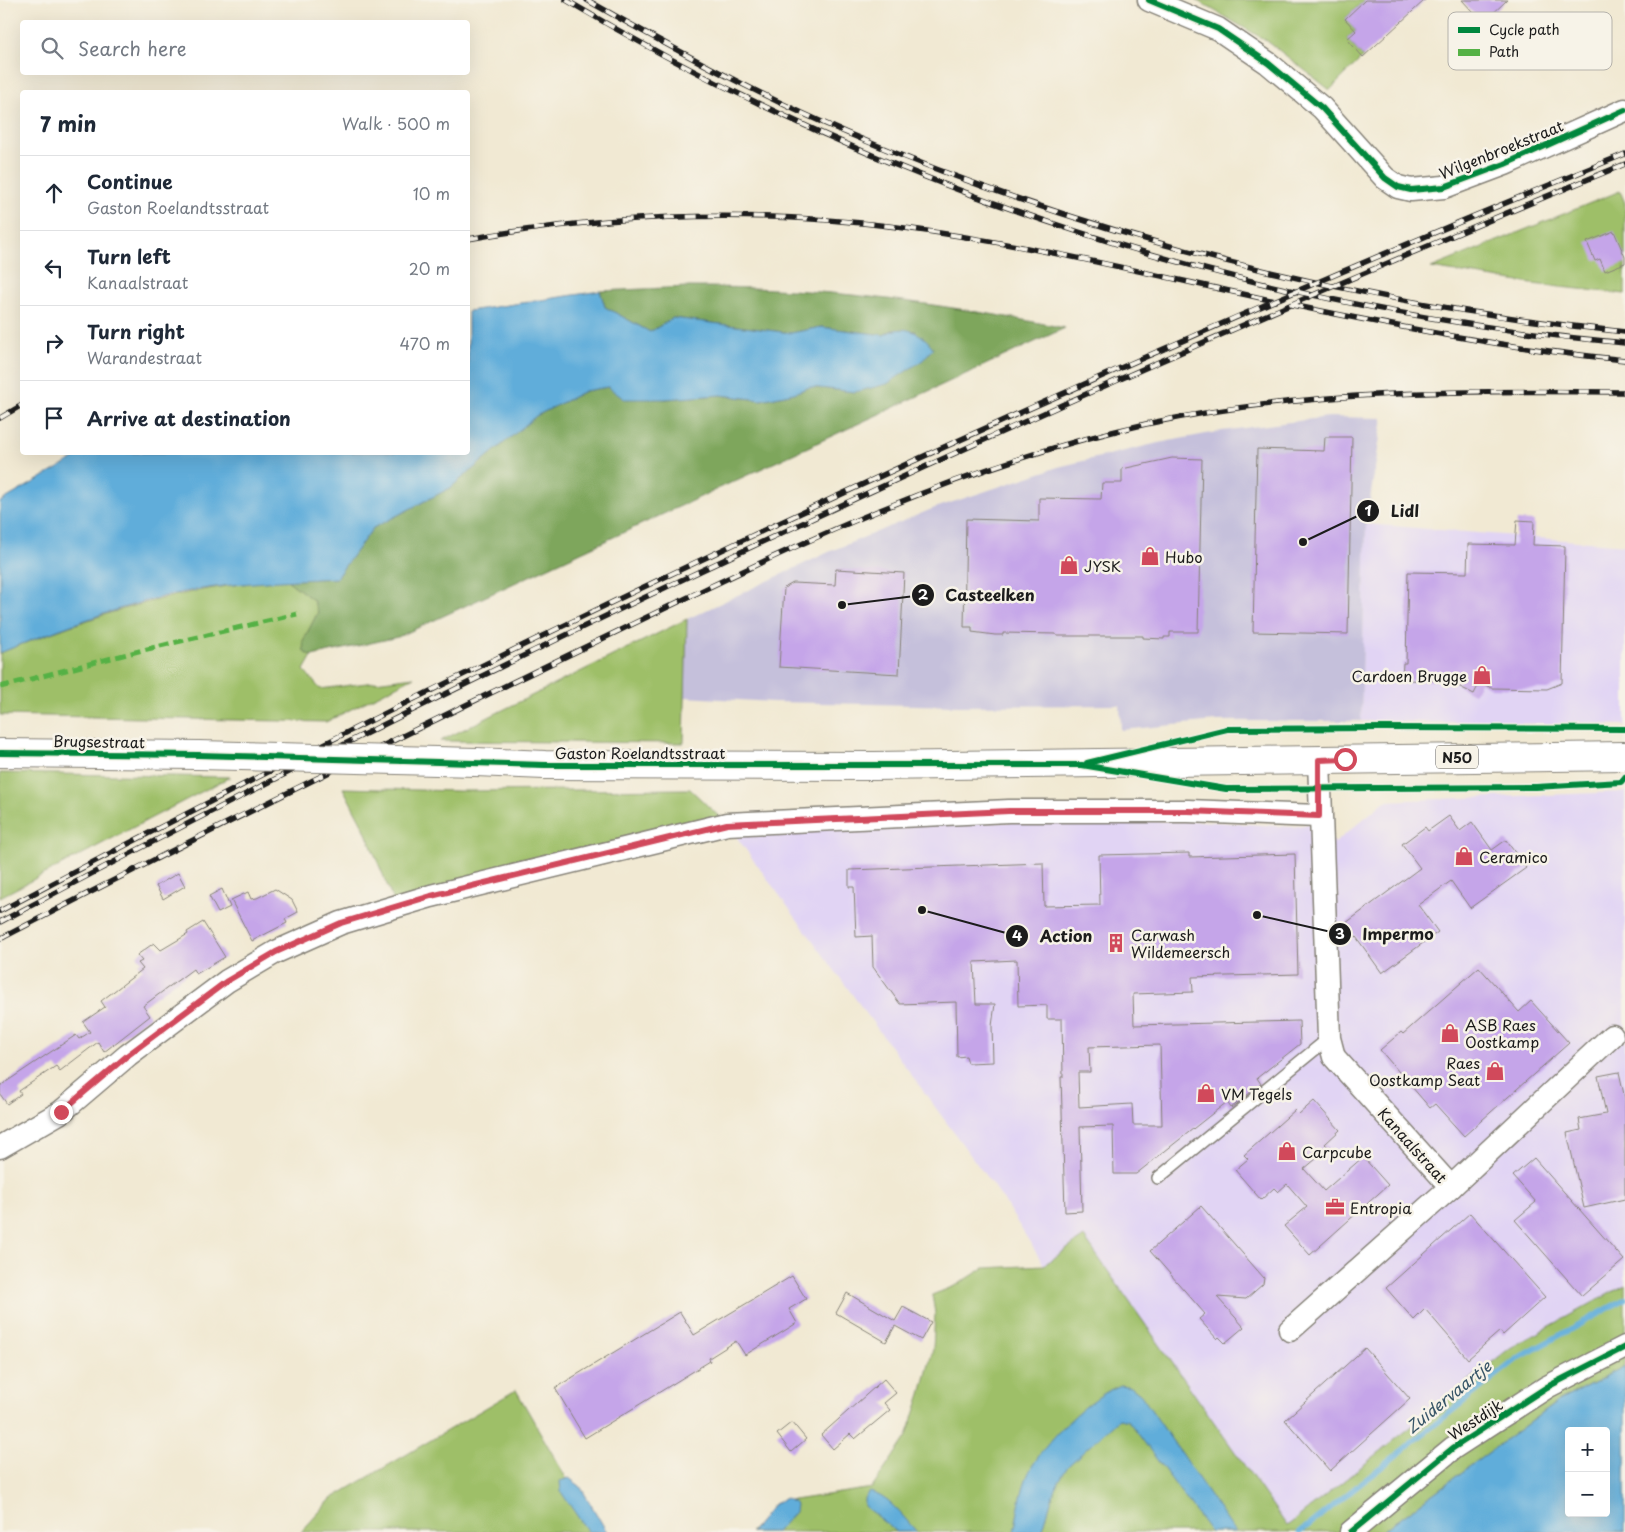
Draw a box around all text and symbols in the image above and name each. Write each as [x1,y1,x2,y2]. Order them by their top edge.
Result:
legend [1448,12,1612,70]
text: Cycle path [1489,19,1560,40]
search box [20,20,470,75]
icon: search [38,34,66,62]
text: Search here [78,34,187,62]
text: Path [1489,41,1519,62]
text: 7 min [40,107,96,139]
text: Walk · 500 m [342,111,450,135]
street label: Wilgenbroekstraat [1435,114,1567,184]
text: Continue [87,167,173,195]
icon: ahead [40,179,68,207]
text: 10 m [413,181,450,205]
text: Gaston Roelandtsstraat [87,195,269,219]
text: Turn left [87,242,171,270]
icon: left [40,254,68,282]
text: 20 m [409,256,450,280]
text: Kanaalstraat [87,270,188,294]
text: Turn right [87,317,185,345]
icon: right [40,329,68,357]
text: 470 m [400,331,450,355]
text: Warandestraat [87,345,202,369]
icon: arrive [40,404,68,432]
text: Arrive at destination [87,404,291,432]
callout: Lidl [1355,495,1429,526]
text: 1 [1364,498,1372,521]
text: Lidl [1391,498,1419,522]
shop icon: Hubo [1139,545,1161,567]
place label: Hubo [1165,545,1202,568]
shop icon: JYSK [1058,554,1080,576]
place label: JYSK [1084,554,1121,577]
callout: Casteelken [910,580,1045,611]
text: 2 [918,582,929,605]
text: Casteelken [945,582,1035,606]
place label: Cardoen Brugge [1352,664,1467,687]
shop icon: Cardoen Brugge [1471,664,1493,686]
street label: Brugsestraat [53,729,145,753]
street label: Gaston Roelandtsstraat [555,741,725,764]
road number: N50 [1436,746,1478,769]
route start [1334,748,1357,771]
shop icon: Ceramico [1453,845,1475,867]
place label: Ceramico [1479,845,1548,868]
callout: Impermo [1328,919,1444,950]
callout: Action [1005,921,1102,952]
text: 3 [1335,921,1345,944]
text: Impermo [1362,921,1434,945]
text: 4 [1012,923,1022,946]
text: Action [1039,923,1092,947]
place label: Carwash Wildemeersch [1131,923,1230,963]
building icon: Carwash Wildemeersch [1105,932,1127,954]
place label: ASB Raes Oostkamp [1465,1013,1539,1053]
shop icon: ASB Raes Oostkamp [1439,1022,1461,1044]
place label: Raes Oostkamp Seat [1369,1051,1480,1091]
shop icon: Raes Oostkamp Seat [1484,1060,1506,1082]
shop icon: VM Tegels [1195,1082,1217,1104]
place label: VM Tegels [1221,1082,1292,1105]
route end [50,1101,73,1124]
street label: Kanaalstraat [1373,1102,1453,1188]
shop icon: Carpcube [1276,1140,1298,1162]
place label: Carpcube [1302,1140,1372,1163]
office icon: Entropia [1324,1196,1346,1218]
place label: Entropia [1350,1196,1412,1219]
water label: Zuidervaartje [1400,1353,1497,1438]
street label: Westdijk [1443,1393,1507,1445]
map controls [1565,1427,1610,1517]
button: + [1565,1427,1610,1472]
button: − [1565,1472,1610,1517]

